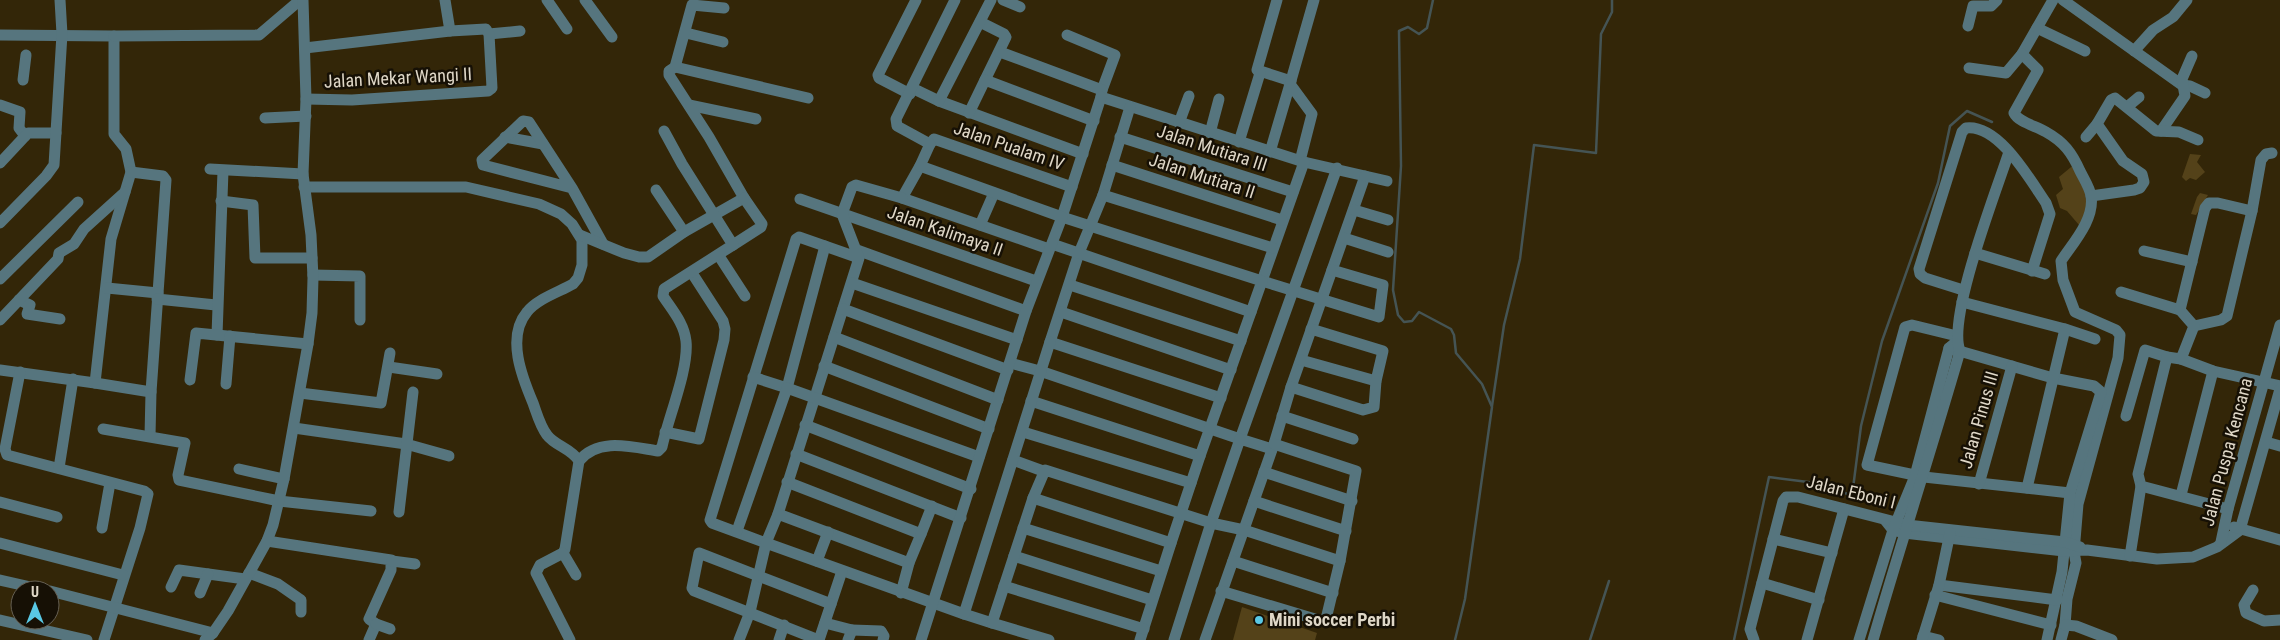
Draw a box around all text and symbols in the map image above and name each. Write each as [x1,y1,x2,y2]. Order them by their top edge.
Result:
street label: Jalan Mekar Wangi II [323,63,473,92]
street label: Jalan Pualam IV [951,117,1067,174]
street label: Jalan Mutiara III [1154,120,1270,176]
street label: Jalan Mutiara II [1146,149,1258,203]
street label: Jalan Kalimaya II [885,201,1006,260]
street label: Jalan Pinus III [1955,369,2002,471]
street label: Jalan Puspa Kencana [2197,376,2256,528]
street label: Jalan Eboni I [1804,470,1898,513]
north arrow [10,580,60,630]
text: U [31,584,39,600]
place label: Mini soccer Perbi [1269,609,1395,630]
marker: Mini soccer Perbi [1253,614,1265,626]

